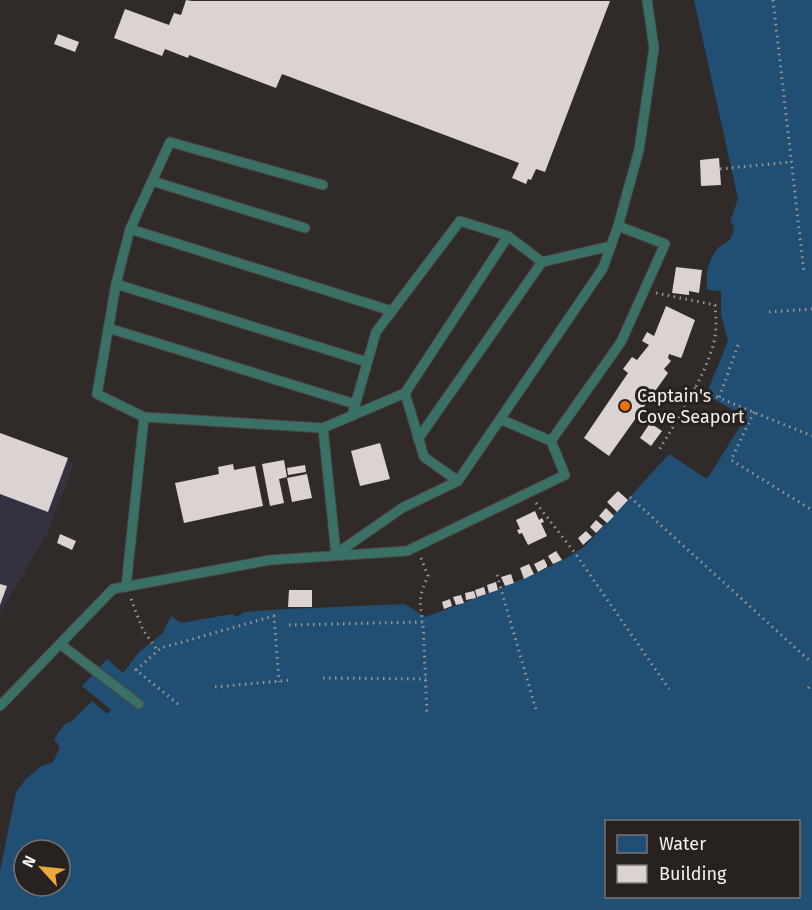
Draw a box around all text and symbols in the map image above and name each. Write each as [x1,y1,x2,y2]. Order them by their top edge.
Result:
place label: Captain's Cove Seaport [637,385,745,428]
marker: Captain's Cove Seaport [618,399,632,413]
legend [605,820,800,898]
text: Water [659,833,706,855]
north arrow [12,838,72,898]
text: N [18,852,40,870]
text: Building [659,863,727,885]

